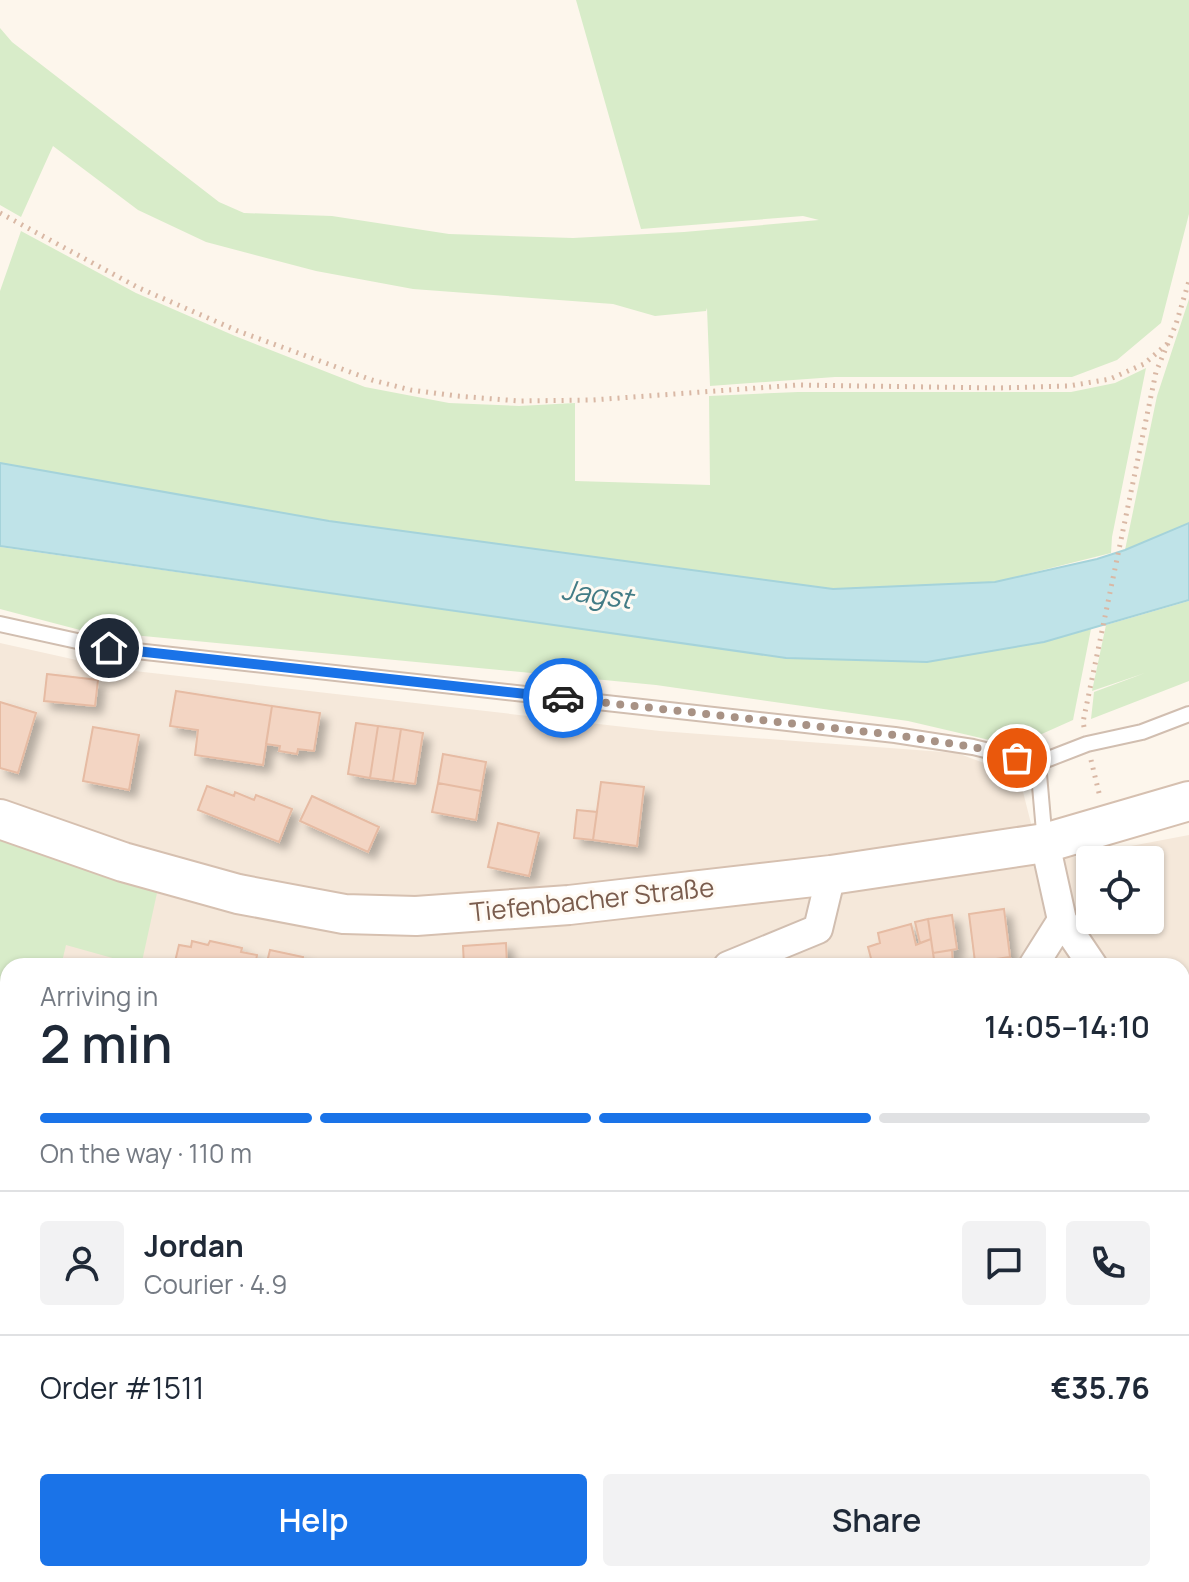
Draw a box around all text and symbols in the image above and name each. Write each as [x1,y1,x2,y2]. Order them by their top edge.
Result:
water label: Jagst [559,569,638,617]
pin [75,614,143,682]
icon: home [87,626,131,670]
courier [523,658,603,738]
icon: car [541,676,585,720]
pin [983,724,1051,792]
icon: bag [995,736,1039,780]
map controls [1076,846,1164,934]
button: locate [1076,846,1164,934]
street label: Tiefenbacher Straße [468,868,716,930]
text: Arriving in [40,978,158,1014]
text: 14:05–14:10 [984,1006,1150,1047]
text: 2 min [40,1008,173,1079]
text: On the way · 110 m [40,1135,252,1171]
button: person [40,1221,124,1305]
button: chat [962,1221,1046,1305]
button: phone [1066,1221,1150,1305]
text: Jordan [144,1225,244,1266]
text: Courier · 4.9 [144,1266,287,1302]
text: Order #1511 [40,1367,204,1408]
text: €35.76 [1051,1367,1150,1408]
button: Help [40,1474,587,1566]
button: Share [603,1474,1150,1566]

